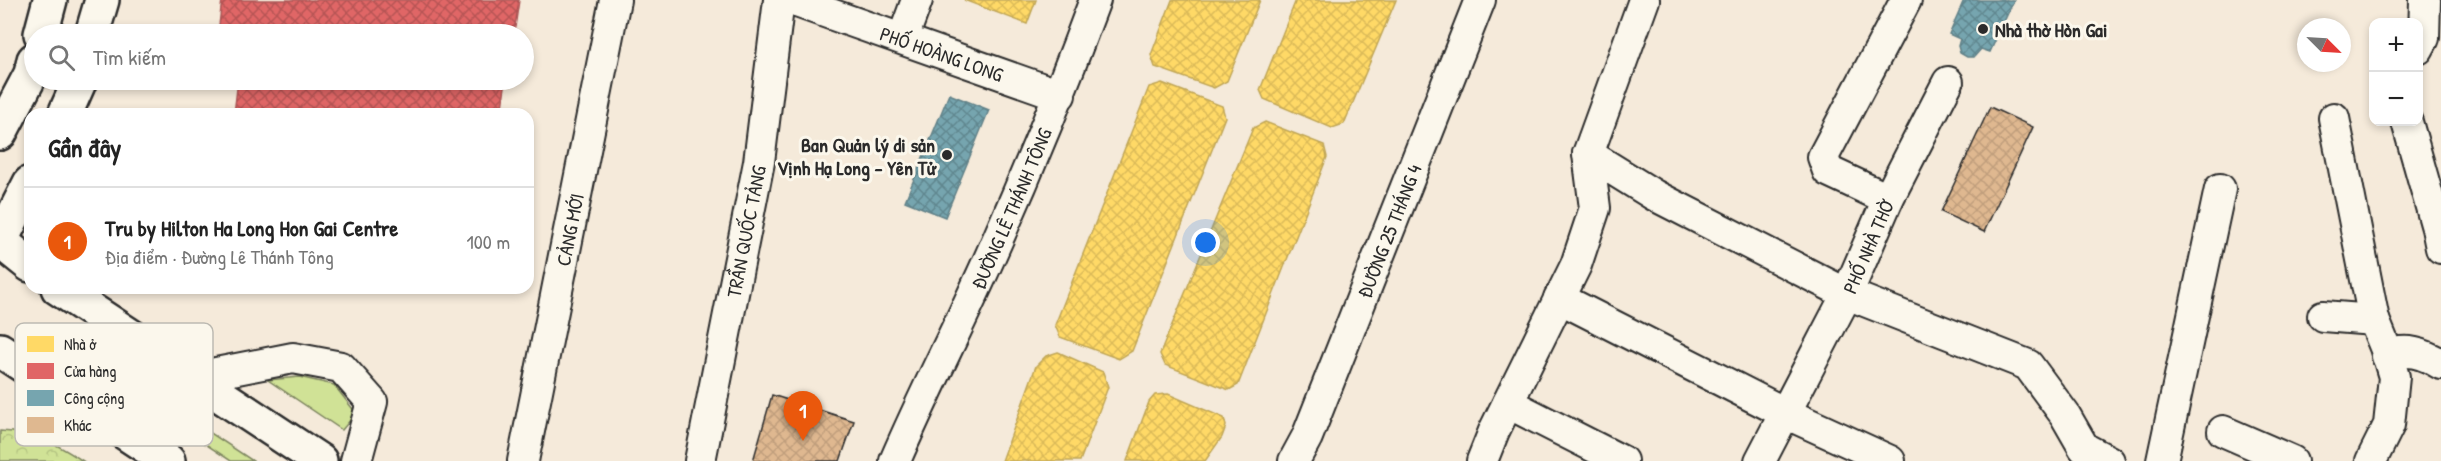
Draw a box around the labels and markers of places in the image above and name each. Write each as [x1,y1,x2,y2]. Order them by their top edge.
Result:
place label: Nhà thờ Hòn Gai [1995,16,2107,43]
marker: Nhà thờ Hòn Gai [1976,22,1990,36]
place label: Ban Quản lý di sản Vịnh Hạ Long - Yên Tử [777,131,937,182]
marker: Ban Quản lý di sản Vịnh Hạ Long - Yên Tử [940,148,954,162]
pin: 1 [784,392,822,441]

